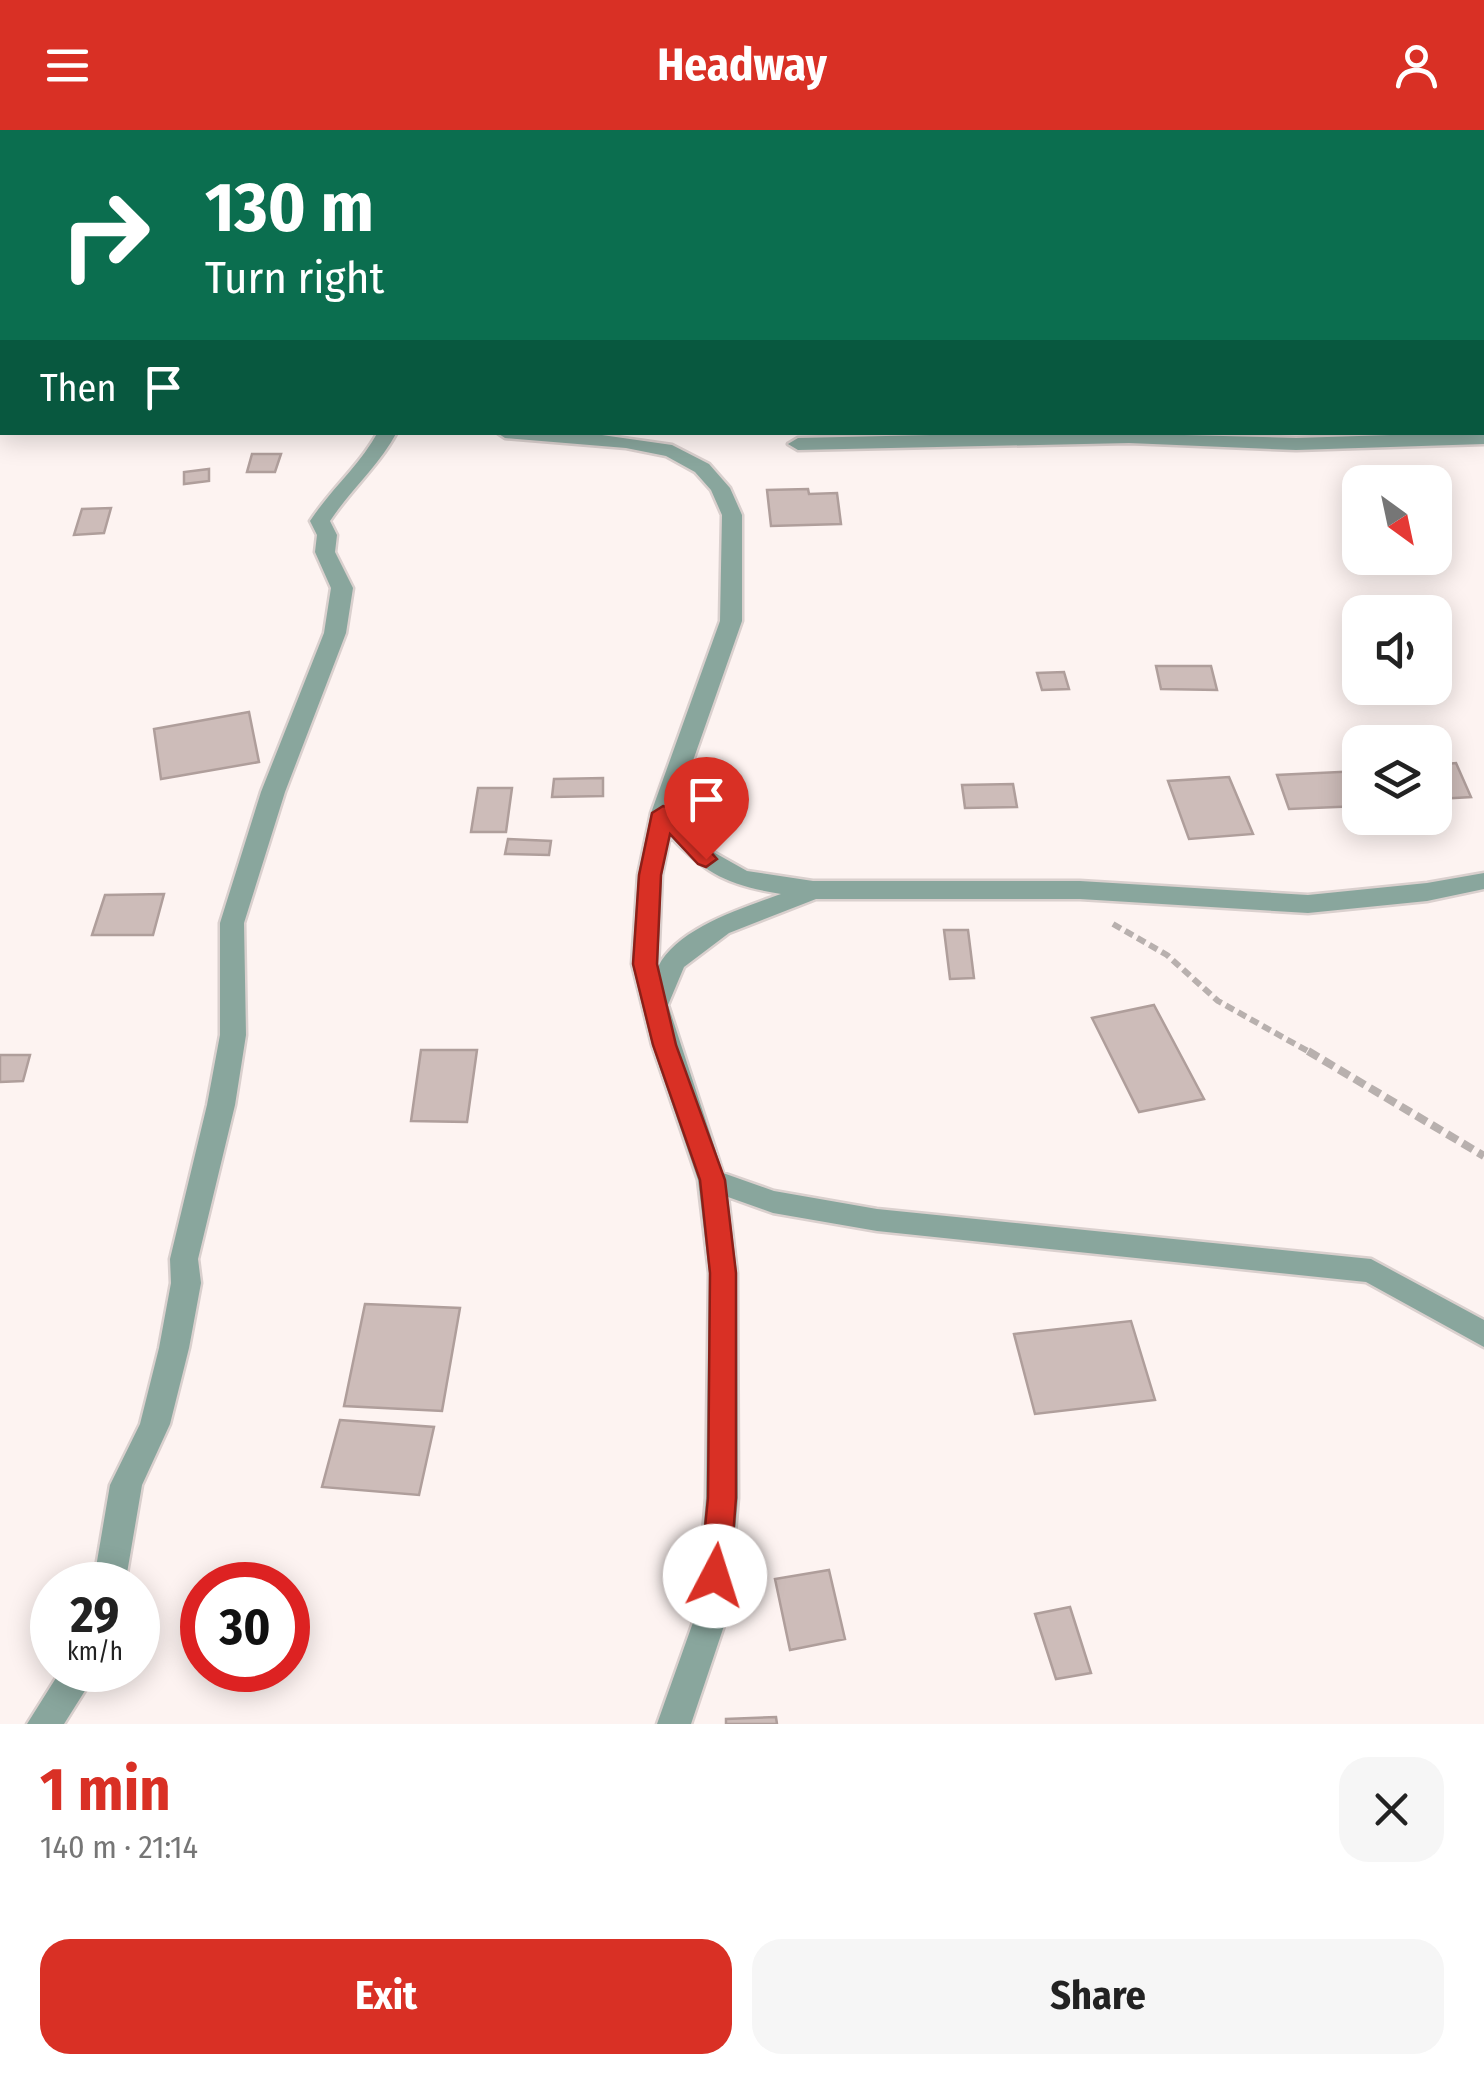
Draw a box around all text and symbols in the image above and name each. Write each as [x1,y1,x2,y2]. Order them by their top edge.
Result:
icon: menu [40,38,95,93]
text: Headway [657,38,827,92]
icon: person [1389,38,1444,93]
text: 130 m [205,166,374,250]
icon: right [40,170,170,300]
text: Turn right [205,251,384,305]
icon: arrive [136,360,191,415]
text: Then [40,365,116,411]
north arrow [1342,465,1452,575]
map controls [1342,465,1452,835]
button: sound [1342,595,1452,705]
button: layers [1342,725,1452,835]
pin [664,757,749,860]
icon: arrive [679,772,734,827]
position arrow [663,1524,767,1628]
speed limit sign: 30 [180,1562,310,1692]
text: 29 [71,1585,119,1645]
text: km/h [67,1637,123,1667]
text: 1 min [40,1754,171,1826]
button: close [1339,1757,1444,1862]
text: 140 m · 21:14 [40,1828,198,1866]
button: Exit [40,1939,732,2054]
button: Share [752,1939,1444,2054]

